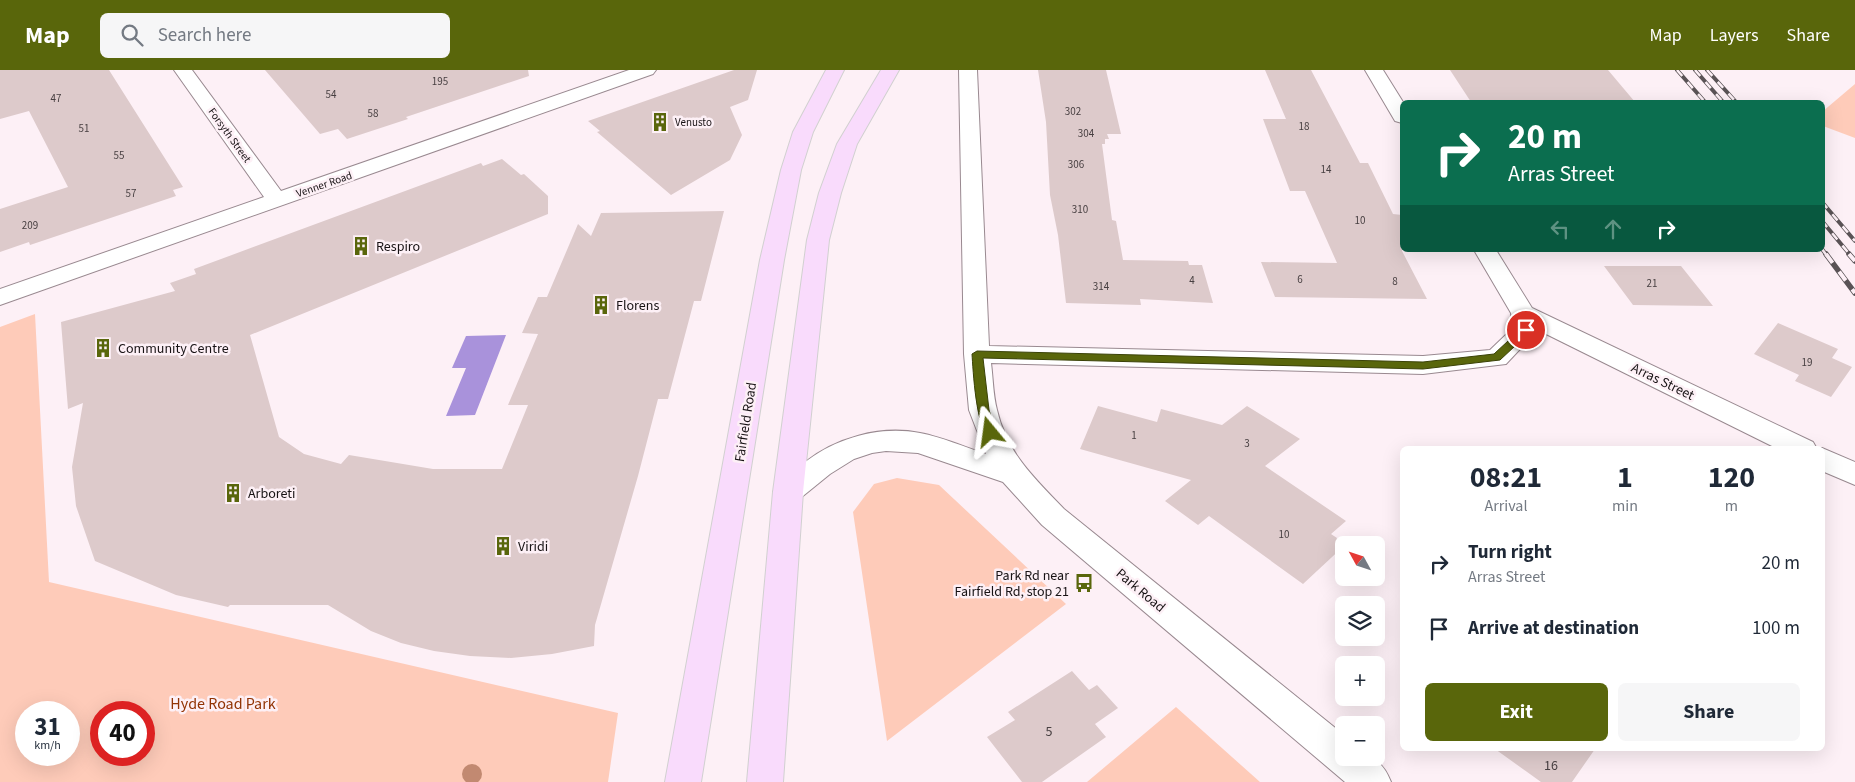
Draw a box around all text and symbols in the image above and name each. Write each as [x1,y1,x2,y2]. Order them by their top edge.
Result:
search box [100,13,450,58]
text: Map [25,18,70,53]
icon: search [118,21,146,49]
text: Search here [158,22,251,49]
text: Map [1650,23,1682,48]
text: Layers [1710,23,1759,48]
text: Share [1787,23,1830,48]
house number: 195 [432,74,448,89]
house number: 54 [326,87,337,102]
house number: 47 [51,91,61,106]
house number: 302 [1065,104,1081,119]
street label: Forsyth Street [205,105,255,166]
house number: 58 [368,106,379,121]
building icon: Venusto [649,111,671,133]
text: 20 m [1508,112,1582,162]
place label: Venusto [675,115,712,130]
house number: 18 [1299,119,1310,134]
icon: right [1425,120,1490,185]
house number: 51 [79,121,89,136]
house number: 304 [1078,126,1095,141]
house number: 55 [114,148,124,163]
house number: 306 [1068,157,1085,172]
text: Arras Street [1508,158,1615,190]
house number: 14 [1321,162,1332,177]
street label: Venner Road [294,168,354,201]
house number: 57 [126,186,136,201]
house number: 310 [1072,202,1088,217]
house number: 10 [1355,213,1365,228]
icon: left [1546,215,1574,243]
icon: ahead [1599,215,1627,243]
icon: right [1652,215,1680,243]
house number: 209 [22,218,38,233]
building icon: Respiro [350,235,372,257]
place label: Respiro [376,237,420,257]
house number: 6 [1297,272,1303,287]
house number: 4 [1189,273,1195,288]
house number: 8 [1392,274,1398,289]
house number: 21 [1647,276,1657,291]
house number: 314 [1093,279,1110,294]
building icon: Florens [590,294,612,316]
place label: Florens [616,296,659,316]
pin [1505,309,1547,351]
icon: arrive [1512,316,1540,344]
building icon: Community Centre [92,337,114,359]
place label: Community Centre [118,339,229,359]
house number: 19 [1802,355,1812,370]
street label: Arras Street [1628,358,1698,406]
street label: Fairfield Road [730,381,762,463]
position arrow [963,405,1015,457]
house number: 1 [1131,428,1137,443]
house number: 3 [1244,436,1250,451]
text: 08:21 [1470,456,1542,499]
text: 1 [1617,456,1633,499]
text: 120 [1708,456,1755,499]
building icon: Arboreti [222,482,244,504]
place label: Arboreti [248,484,296,504]
text: Arrival [1484,495,1527,517]
text: min [1612,495,1638,517]
text: m [1725,495,1738,517]
house number: 10 [1279,527,1289,542]
building icon: Viridi [492,535,514,557]
north arrow [1335,536,1385,586]
map controls [1335,536,1385,766]
place label: Viridi [518,537,548,557]
text: Turn right [1468,539,1552,566]
icon: right [1425,550,1453,578]
text: 20 m [1762,550,1800,577]
street label: Park Road [1111,564,1169,617]
place label: Park Rd near Fairfield Rd, stop 21 [954,566,1069,602]
text: Arras Street [1468,566,1545,588]
bus stop icon: Park Rd near Fairfield Rd, stop 21 [1073,572,1095,594]
button: layers [1335,596,1385,646]
icon: arrive [1425,615,1453,643]
text: Arrive at destination [1468,615,1639,642]
text: 100 m [1752,615,1800,642]
button: + [1335,656,1385,706]
button: Exit [1425,683,1608,741]
button: Share [1618,683,1800,741]
park label: Hyde Road Park [170,693,276,715]
speed limit sign: 40 [90,701,155,766]
text: 31 [34,709,61,745]
button: − [1335,716,1385,766]
house number: 5 [1046,722,1053,742]
text: km/h [34,737,61,754]
house number: 16 [1544,756,1558,776]

